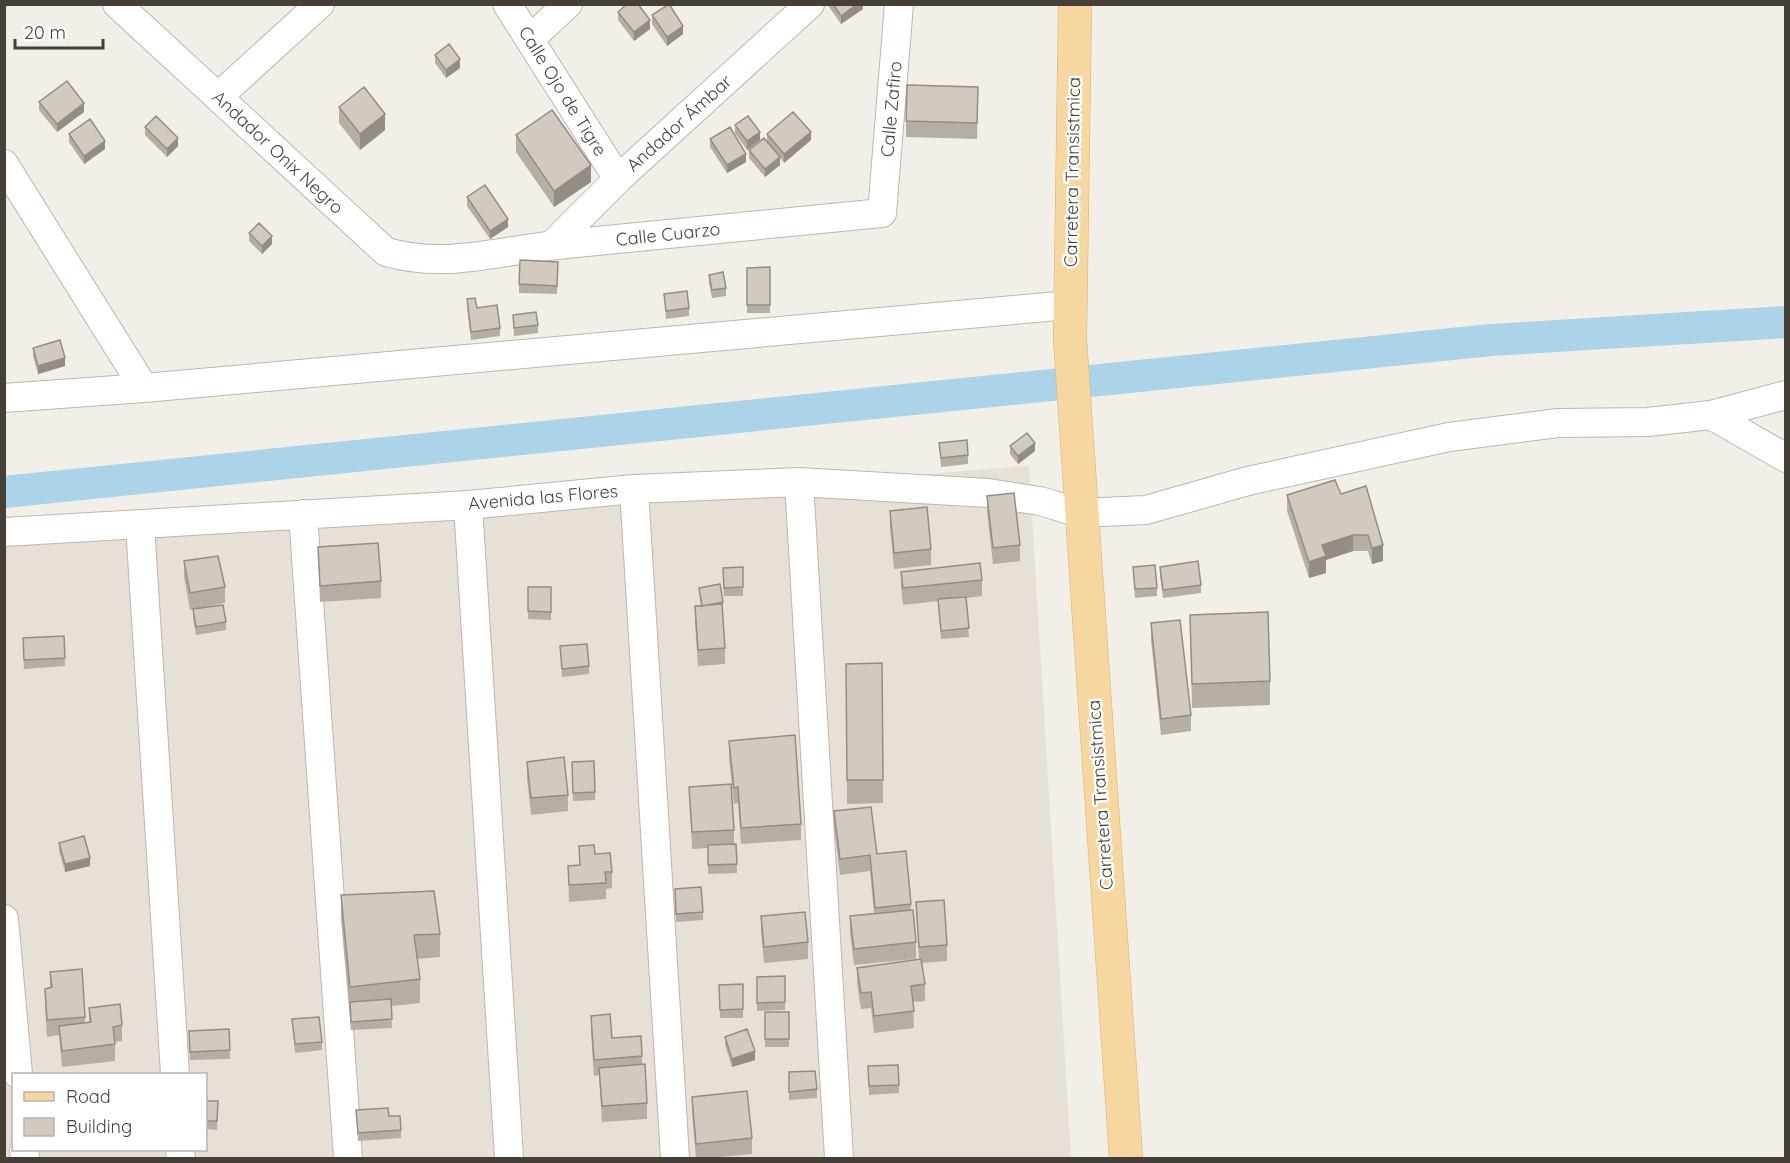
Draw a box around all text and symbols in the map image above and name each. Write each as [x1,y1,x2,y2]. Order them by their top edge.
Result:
scale bar [15,12,104,50]
text: 20 m [24,21,66,44]
street label: Calle Ojo de Tigre [514,22,612,160]
street label: Calle Zafiro [875,60,907,158]
street label: Andador Ámbar [621,69,737,176]
street label: Carretera Transistmica [1059,77,1085,267]
street label: Andador Onix Negro [208,85,348,219]
street label: Calle Cuarzo [615,217,721,251]
street label: Avenida las Flores [467,479,619,515]
street label: Carretera Transistmica [1082,699,1118,891]
legend [12,1073,207,1151]
text: Road [66,1085,111,1108]
text: Building [66,1115,132,1138]

